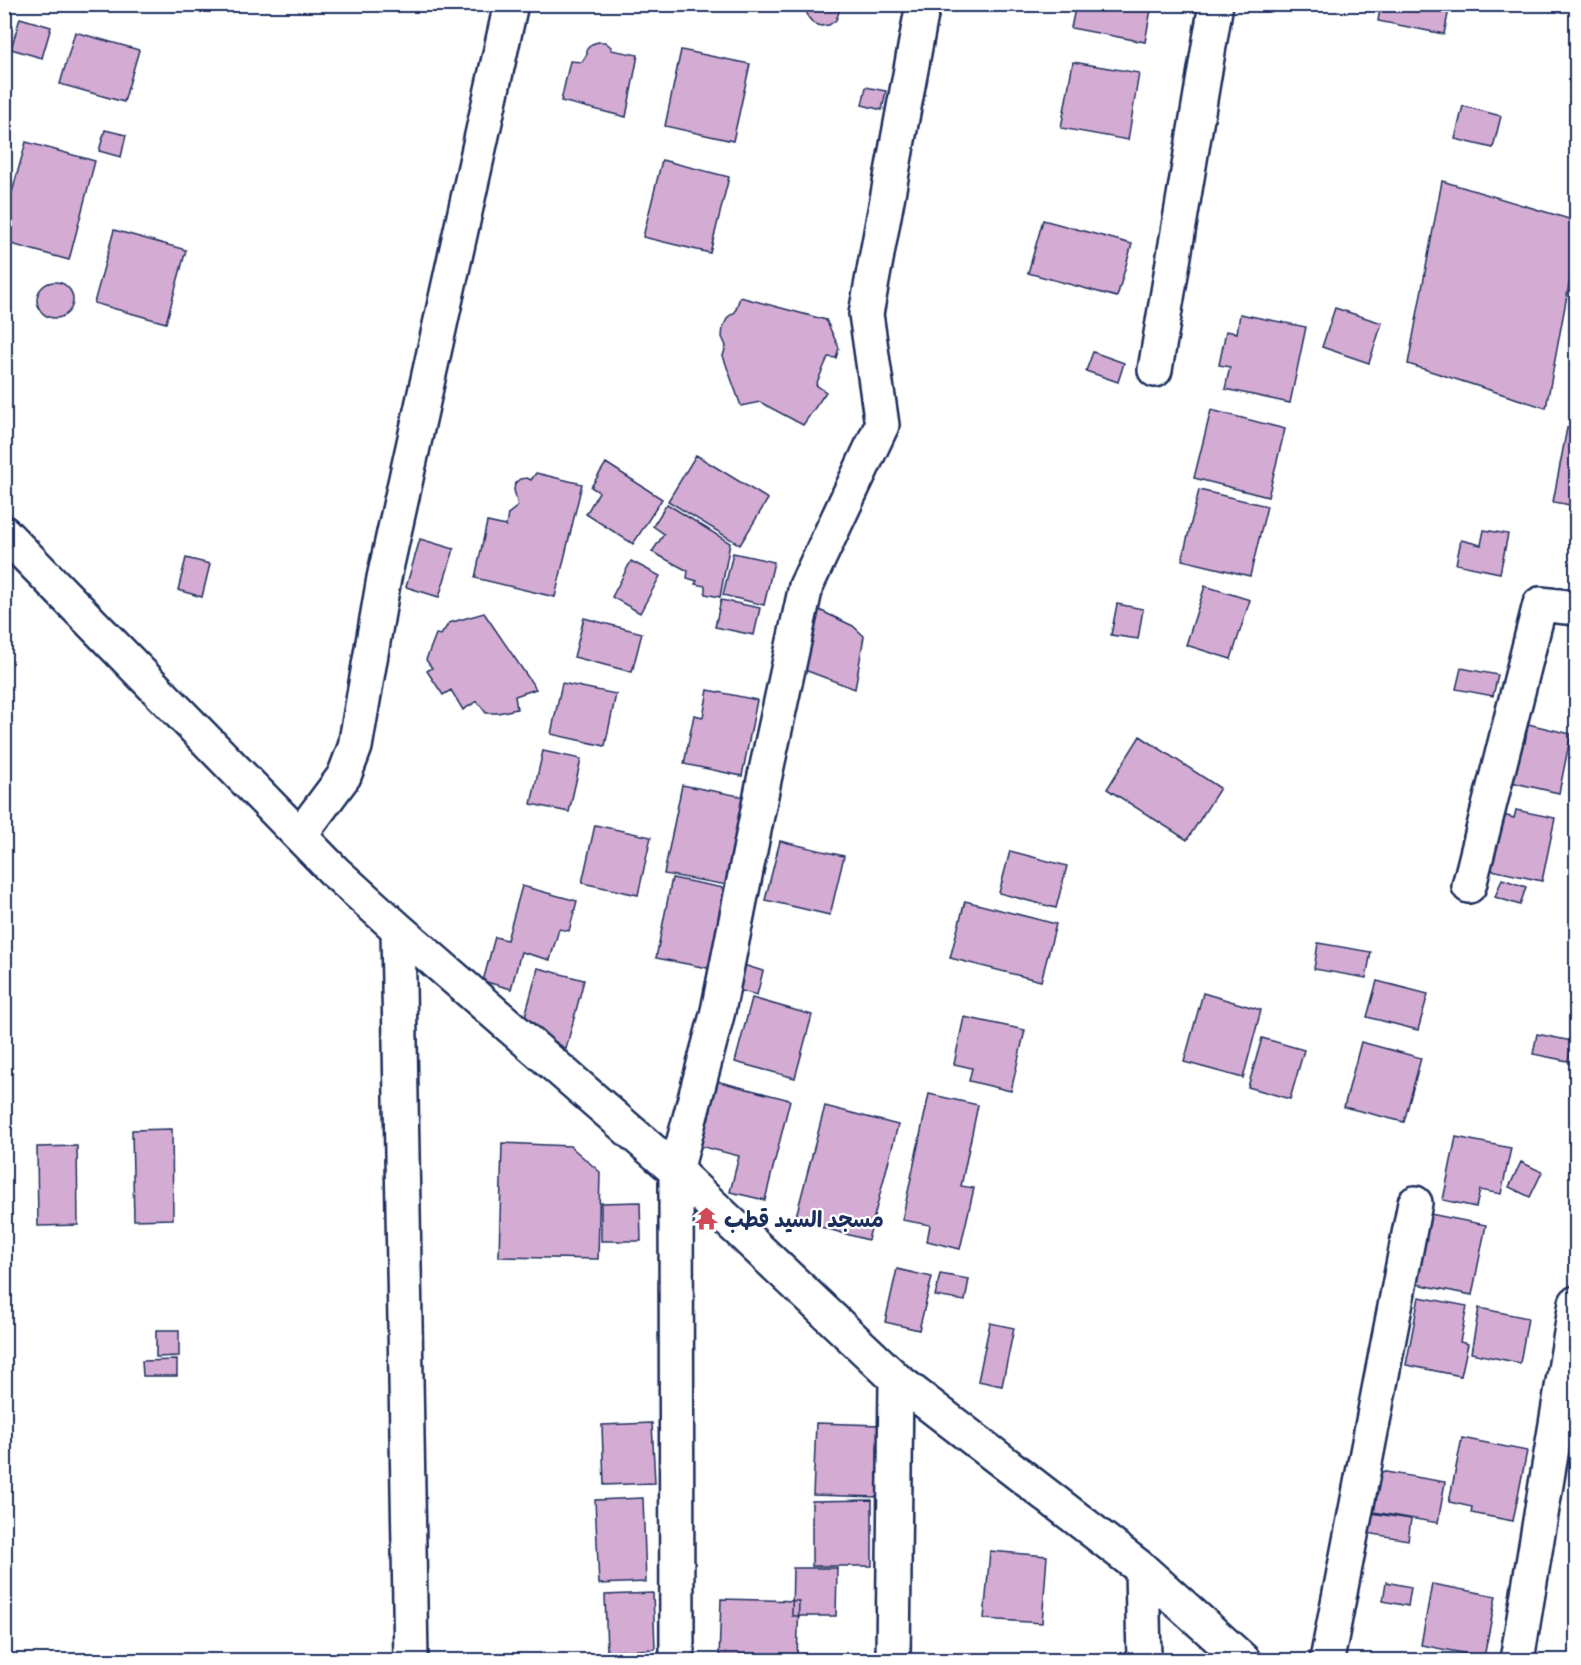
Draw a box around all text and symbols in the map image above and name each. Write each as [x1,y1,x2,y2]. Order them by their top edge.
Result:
temple icon: مسجد السيد قطب [693,1206,719,1232]
place label: مسجد السيد قطب [724,1206,884,1233]

